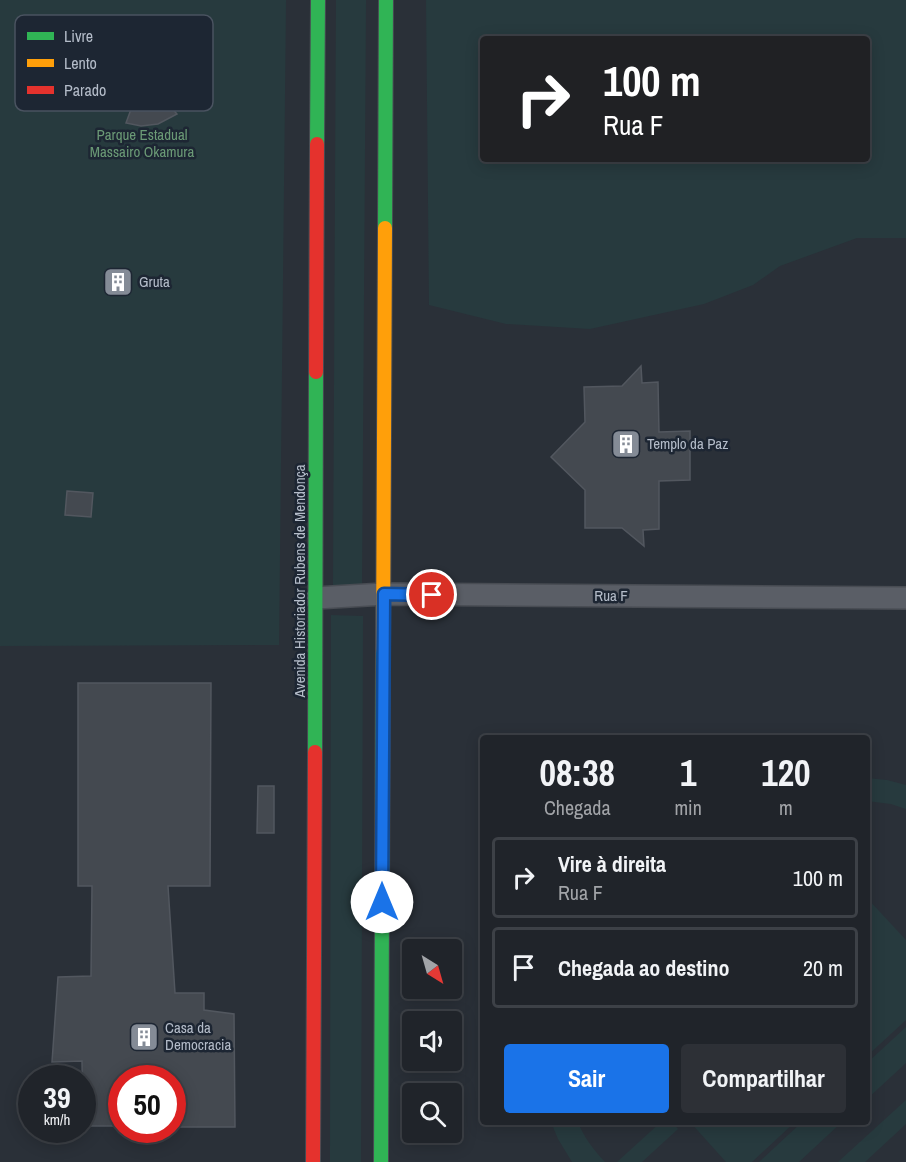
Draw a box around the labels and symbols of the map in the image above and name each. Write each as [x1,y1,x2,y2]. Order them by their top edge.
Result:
legend [15,15,213,111]
text: Livre [64,25,93,47]
text: Lento [64,52,97,74]
text: Parado [64,79,106,101]
park label: Parque Estadual Massairo Okamura [90,124,194,162]
building icon: Gruta [102,266,134,298]
place label: Gruta [139,271,170,292]
building icon: Templo da Paz [610,428,642,460]
place label: Templo da Paz [647,433,728,454]
street label: Avenida Historiador Rubens de Mendonça [289,464,310,698]
pin [406,569,457,620]
street label: Rua F [594,585,628,606]
position arrow [350,870,414,934]
north arrow [402,939,462,999]
place label: Casa da Democracia [165,1017,231,1055]
building icon: Casa da Democracia [128,1021,160,1053]
speed limit sign: 50 [108,1065,186,1143]

